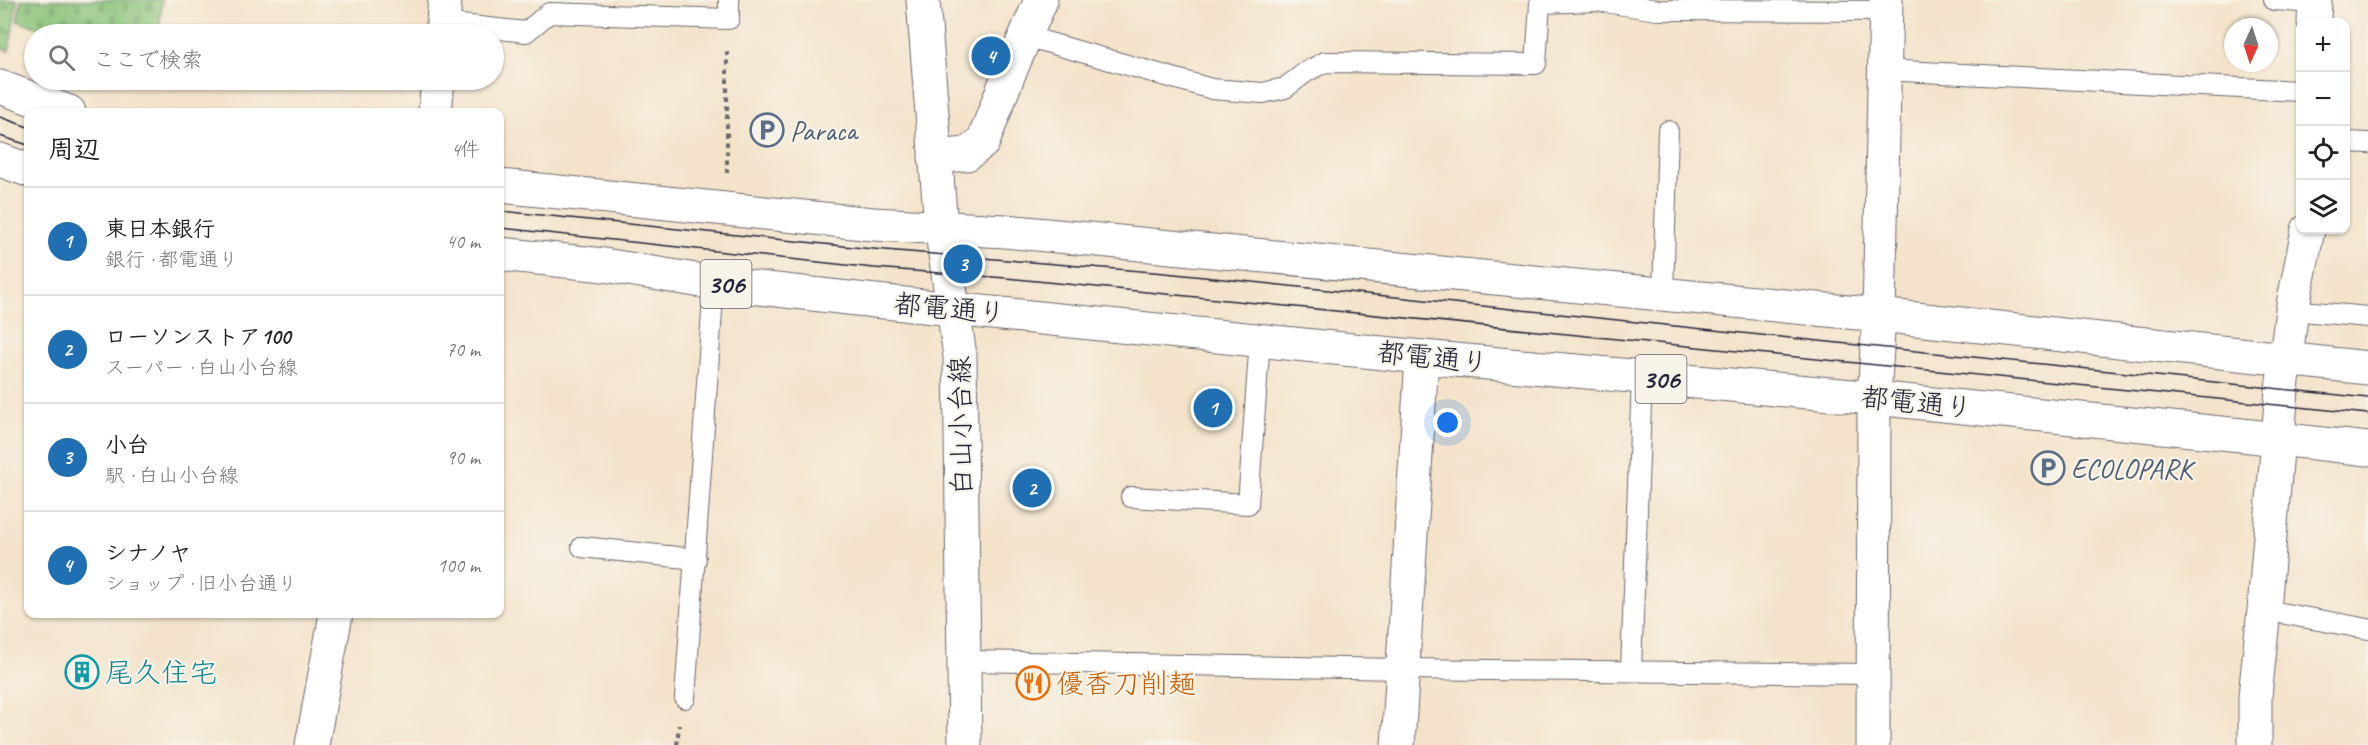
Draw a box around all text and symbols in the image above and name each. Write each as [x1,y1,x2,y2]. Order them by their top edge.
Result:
north arrow [2224,18,2278,72]
map controls [2296,18,2350,234]
button: + [2296,18,2350,72]
search box [24,24,504,90]
pin: 4 [972,34,1010,78]
icon: search [45,41,78,74]
text: ここで検索 [93,46,203,74]
button: − [2296,72,2350,126]
parking icon: Paraca [749,112,785,148]
place label: Paraca [790,113,859,148]
button: locate [2296,126,2350,180]
text: 周辺 [48,133,100,166]
text: 4件 [451,137,480,162]
button: layers [2296,180,2350,234]
text: 東日本銀行 [105,215,215,243]
text: 1 [63,229,72,254]
text: 40 m [446,229,480,254]
pin: 3 [944,242,982,286]
text: 銀行 · 都電通り [105,247,238,272]
road number: 306 [700,260,752,308]
street label: 都電通り [893,286,1007,331]
text: ローソンストア100 [105,323,290,351]
street label: 都電通り [1375,334,1490,381]
text: 2 [63,337,72,362]
text: 70 m [446,337,480,362]
text: スーパー · 白山小台線 [105,355,298,380]
road number: 306 [1636,355,1686,403]
street label: 白山小台線 [942,356,979,496]
street label: 都電通り [1859,379,1974,426]
pin: 1 [1194,386,1232,430]
your location [1433,408,1462,437]
text: 小台 [105,431,149,459]
text: 3 [63,445,72,470]
text: 90 m [446,445,480,470]
parking icon: ECOLOPARK [2030,450,2066,486]
place label: ECOLOPARK [2071,451,2197,486]
text: 駅 · 白山小台線 [105,463,238,488]
pin: 2 [1012,466,1052,510]
text: シナノヤ [105,539,191,567]
text: 4 [63,553,72,578]
text: 100 m [437,553,480,578]
text: ショップ · 旧小台通り [105,571,298,596]
building icon: 尾久住宅 [64,654,100,690]
place label: 尾久住宅 [105,655,217,690]
restaurant icon: 優香刀削麺 [1015,665,1051,701]
place label: 優香刀削麺 [1056,666,1196,701]

